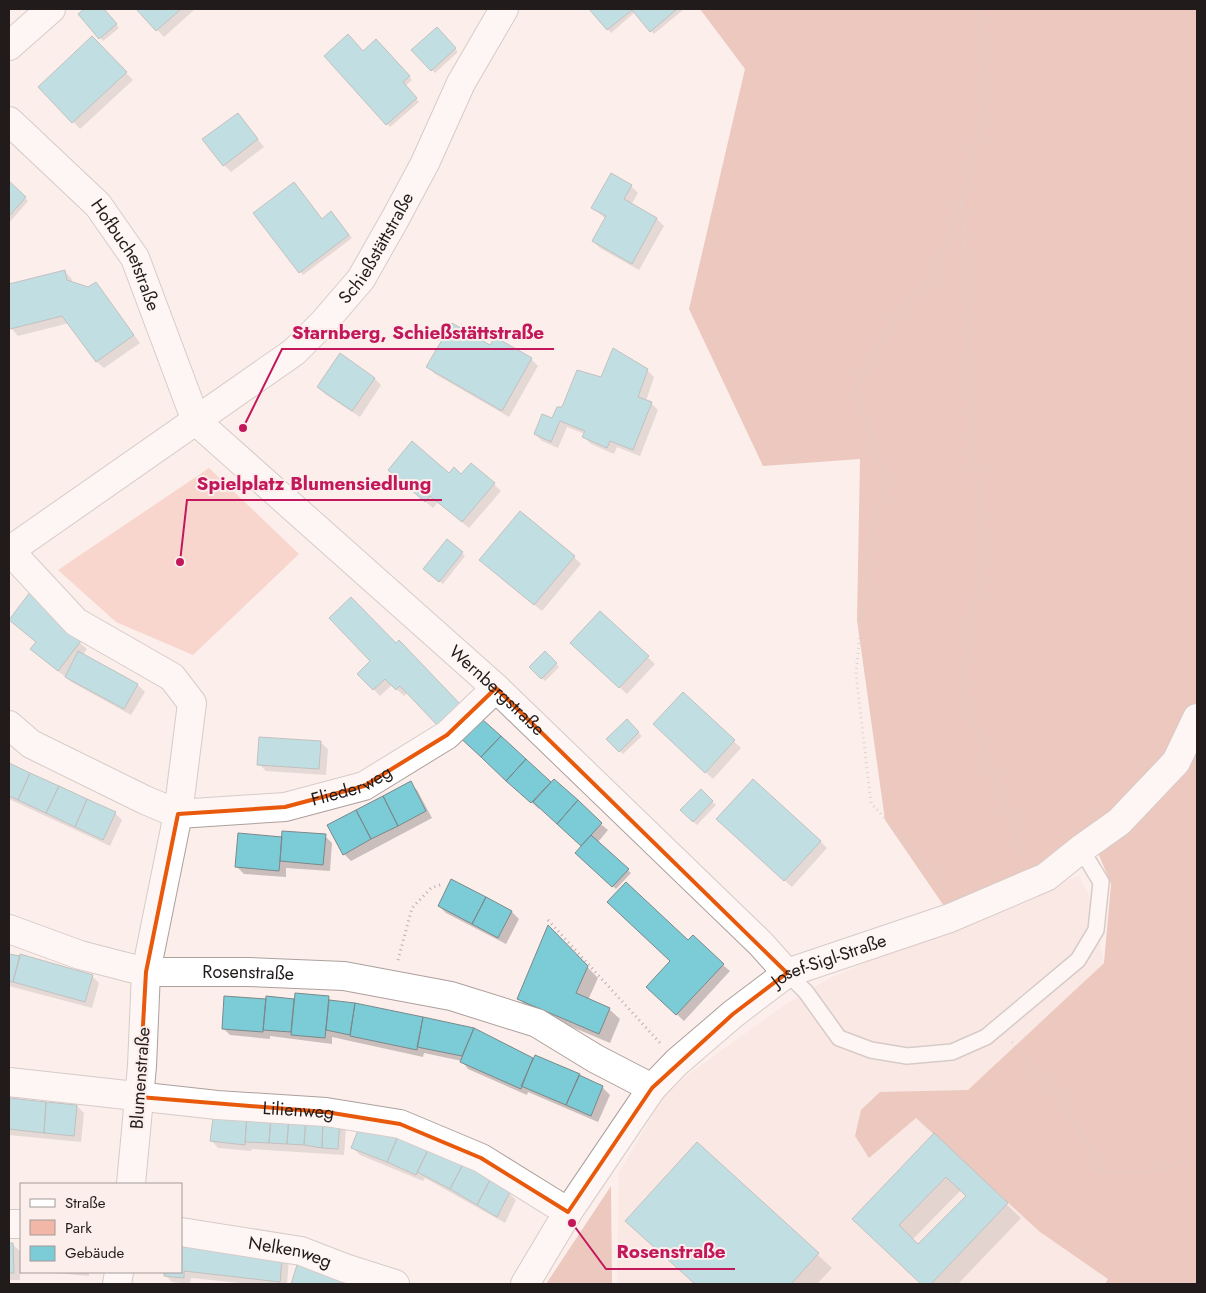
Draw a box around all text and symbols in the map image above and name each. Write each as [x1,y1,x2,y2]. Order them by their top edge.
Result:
street label: Schießstättstraße [332,188,420,310]
street label: Hofbuchetstraße [85,193,167,315]
callout: Starnberg, Schießstättstraße [282,315,554,349]
text: Starnberg, Schießstättstraße [292,319,544,346]
callout: Spielplatz Blumensiedlung [187,466,442,500]
text: Spielplatz Blumensiedlung [197,470,431,497]
street label: Wernbergstraße [443,639,551,742]
street label: Fliederweg [308,759,397,813]
street label: Josef-Sigl-Straße [764,927,890,995]
street label: Rosenstraße [202,959,295,987]
street label: Blumenstraße [123,1026,157,1130]
street label: Lilienweg [262,1095,336,1126]
legend [20,1183,182,1273]
text: Straße [65,1192,106,1214]
text: Park [65,1217,92,1239]
street label: Nelkenweg [247,1230,336,1275]
callout: Rosenstraße [606,1235,735,1269]
text: Rosenstraße [616,1238,726,1265]
text: Gebäude [65,1242,125,1264]

